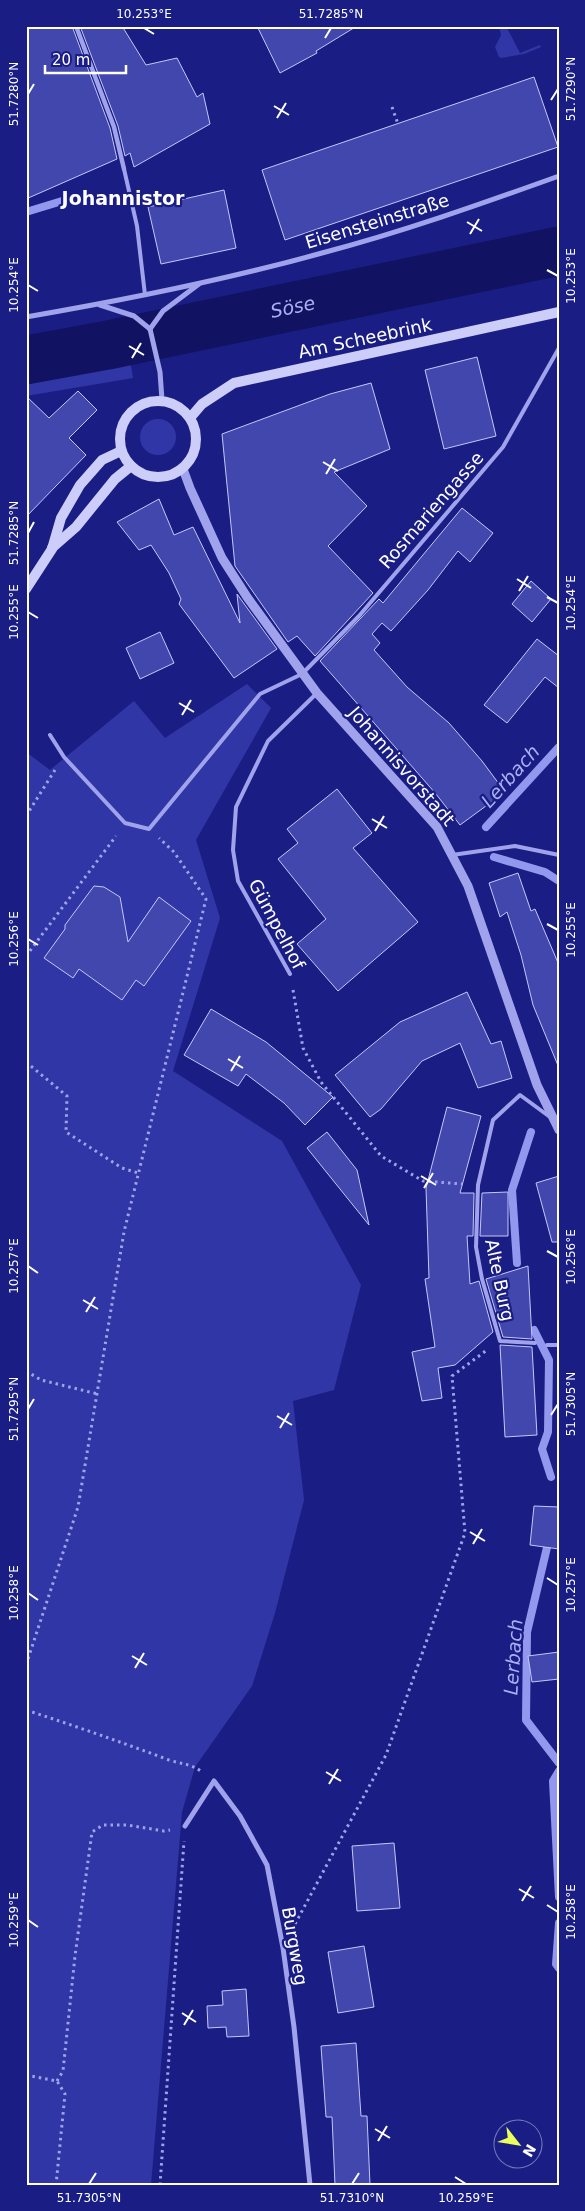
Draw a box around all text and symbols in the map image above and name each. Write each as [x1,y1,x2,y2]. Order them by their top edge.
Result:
text: 10.253°E [116,7,172,21]
text: 51.7285°N [299,7,363,21]
scale bar [45,42,126,74]
text: 20 m [52,51,90,69]
text: 51.7290°N [564,57,578,121]
text: 51.7280°N [7,62,21,126]
district label: Johannistor [60,187,185,209]
street label: Eisensteinstraße [302,189,452,253]
text: 10.253°E [564,248,578,304]
text: 10.254°E [7,257,21,313]
water label: Söse [268,291,317,322]
street label: Am Scheebrink [296,313,434,362]
street label: Rosmariengasse [375,447,487,573]
text: 51.7285°N [7,501,21,565]
text: 10.254°E [564,575,578,631]
text: 10.255°E [7,584,21,640]
street label: Johannisvorstadt [344,701,459,830]
water label: Lerbach [476,740,544,812]
street label: Gümpelhof [244,875,310,973]
text: 10.255°E [564,902,578,958]
text: 10.256°E [7,911,21,967]
text: 10.256°E [564,1229,578,1285]
street label: Alte Burg [481,1237,519,1323]
text: 10.257°E [7,1238,21,1294]
text: 51.7305°N [564,1372,578,1436]
text: 51.7295°N [7,1377,21,1441]
text: 10.257°E [564,1557,578,1613]
text: 10.258°E [7,1565,21,1621]
water label: Lerbach [499,1618,527,1696]
text: 10.258°E [564,1884,578,1940]
text: 10.259°E [7,1892,21,1948]
street label: Burgweg [278,1905,312,1987]
north arrow [492,2118,542,2168]
text: N [519,2142,539,2160]
text: 51.7305°N [57,2191,121,2205]
text: 51.7310°N [320,2191,384,2205]
text: 10.259°E [438,2191,494,2205]

